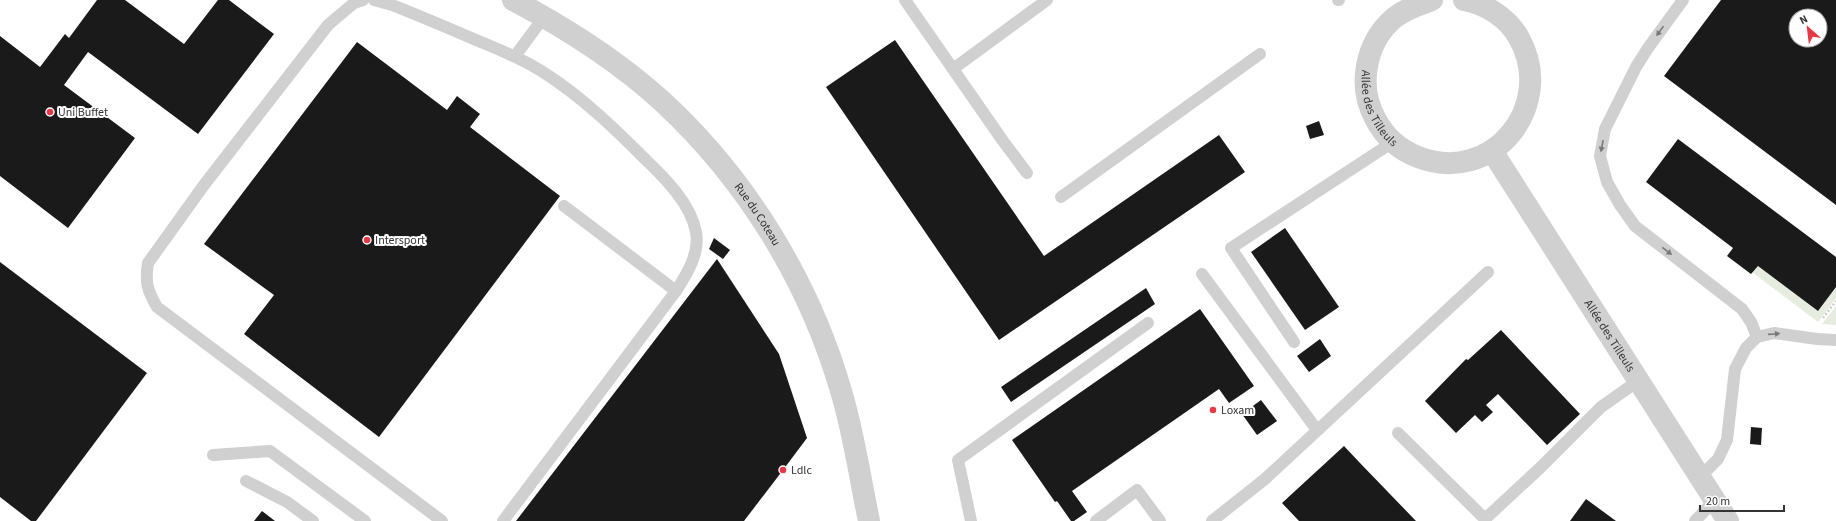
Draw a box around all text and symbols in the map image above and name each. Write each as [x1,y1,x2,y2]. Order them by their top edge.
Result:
north arrow [1788,8,1828,48]
text: N [1797,11,1810,28]
one-way arrow [1656,26,1664,37]
street label: Allée des Tilleuls [1357,69,1401,151]
place label: Uni Buffet [58,104,108,121]
marker: Uni Buffet [45,107,55,117]
one-way arrow [1598,140,1604,153]
street label: Rue du Coteau [730,179,785,249]
place label: Intersport [375,232,425,249]
marker: Intersport [362,235,372,245]
one-way arrow [1662,247,1673,255]
street label: Allée des Tilleuls [1580,296,1639,375]
one-way arrow [1768,331,1780,338]
place label: Loxam [1221,402,1254,419]
marker: Loxam [1208,405,1218,415]
place label: Ldlc [791,462,812,479]
marker: Ldlc [778,465,788,475]
scale bar [1700,487,1784,513]
text: 20 m [1706,493,1730,510]

